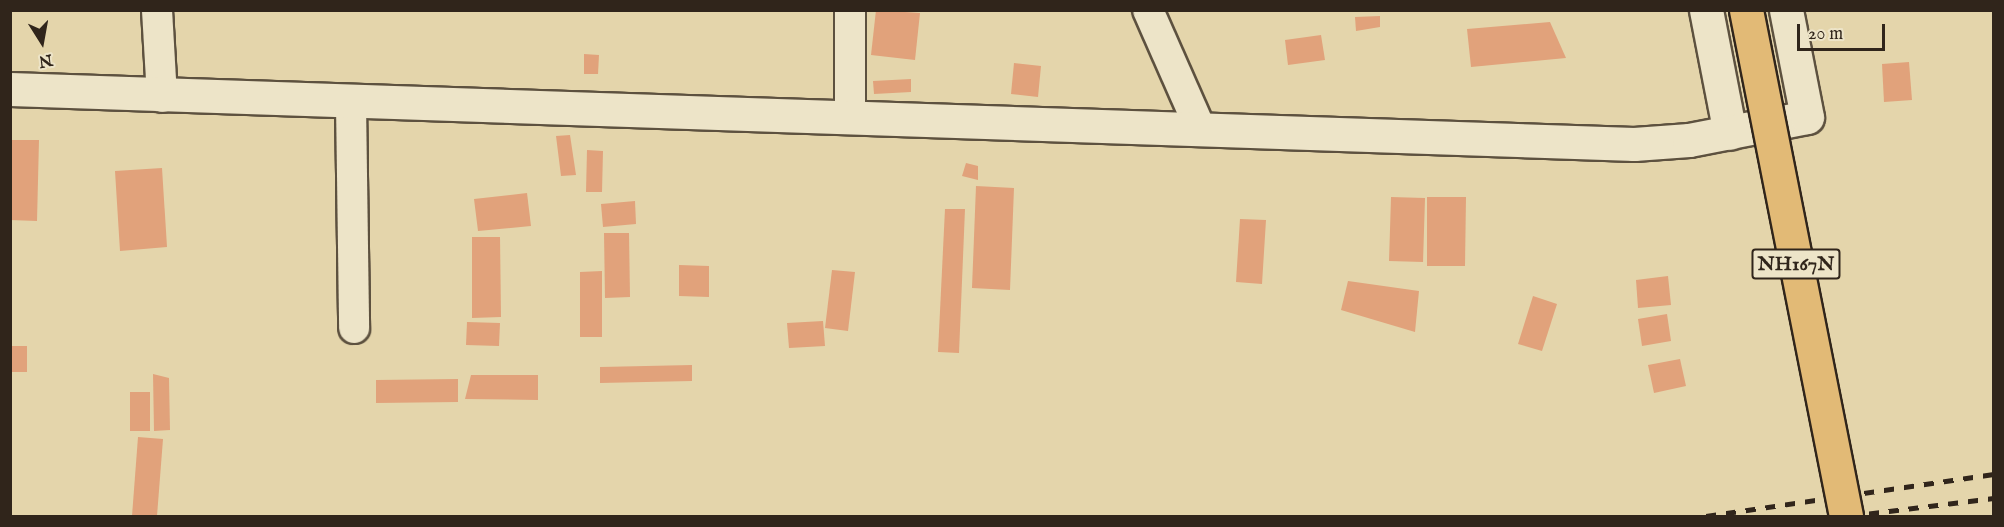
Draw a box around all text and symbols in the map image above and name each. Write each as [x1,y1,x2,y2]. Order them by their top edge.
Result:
north arrow [12,12,72,72]
scale bar [1800,12,1888,50]
text: 20 m [1808,23,1843,46]
text: N [37,49,54,71]
road number: NH167N [1751,247,1841,281]

